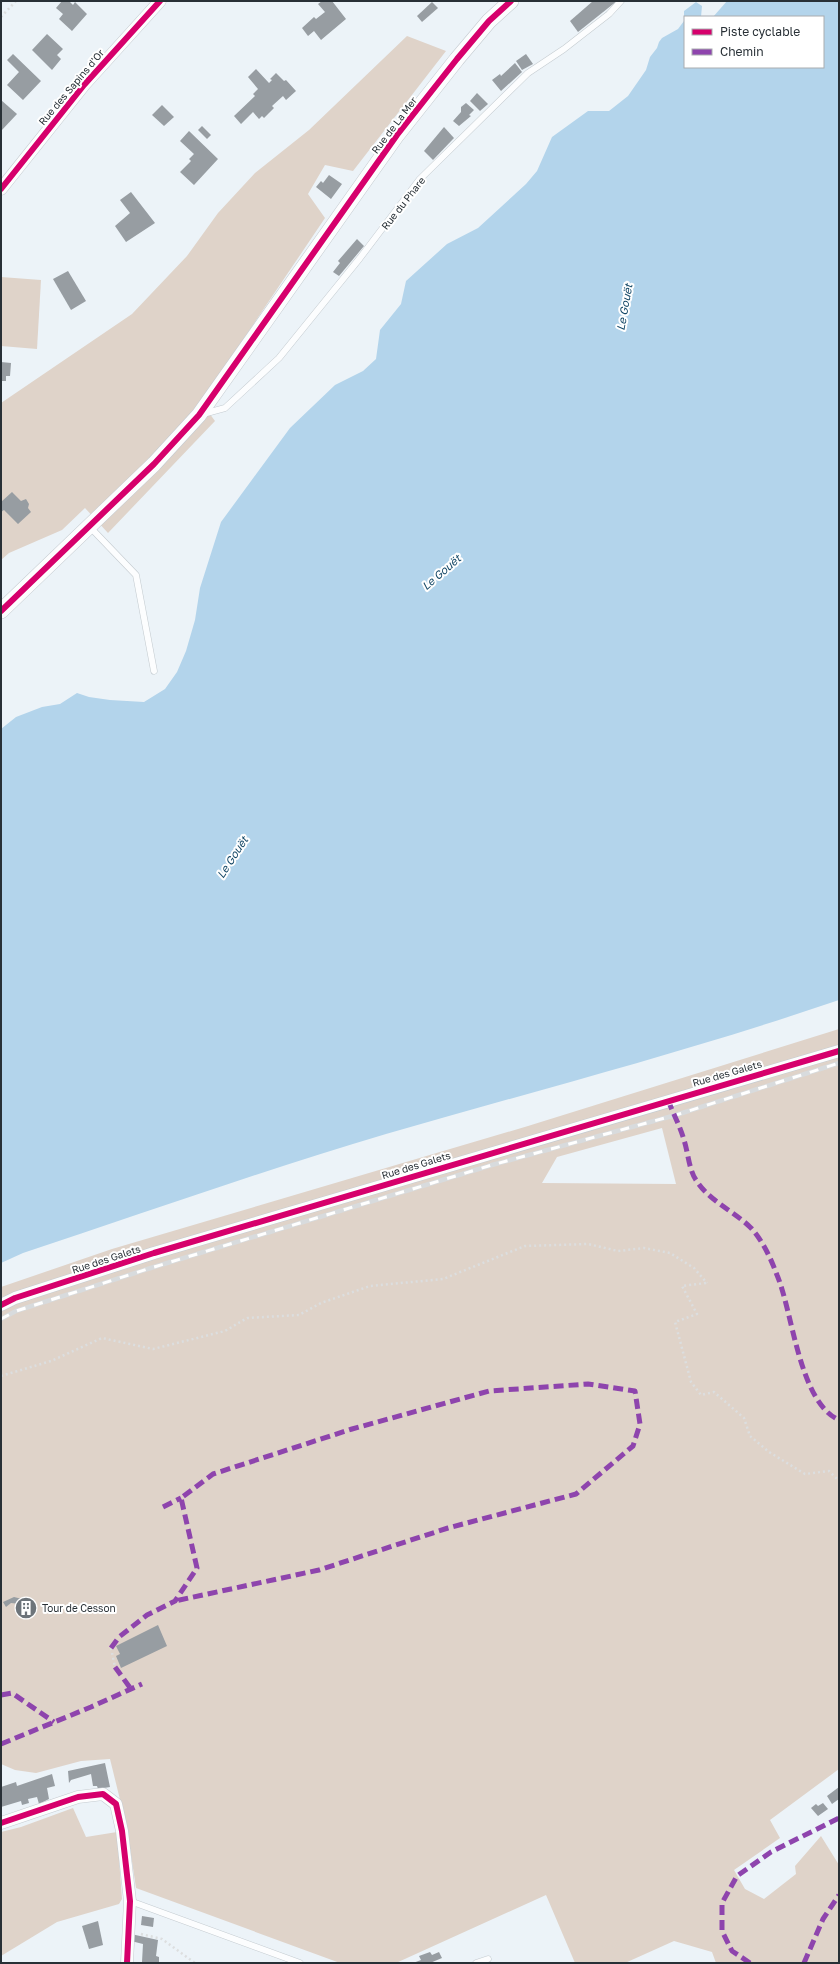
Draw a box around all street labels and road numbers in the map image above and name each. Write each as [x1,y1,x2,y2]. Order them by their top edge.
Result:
street label: Rue des Sapins d'Or [36,47,106,127]
street label: Rue de La Mer [369,94,419,156]
street label: Rue du Phare [379,174,427,232]
street label: Rue des Galets [691,1057,763,1089]
street label: Rue des Galets [380,1149,452,1181]
street label: Rue des Galets [70,1242,142,1276]

